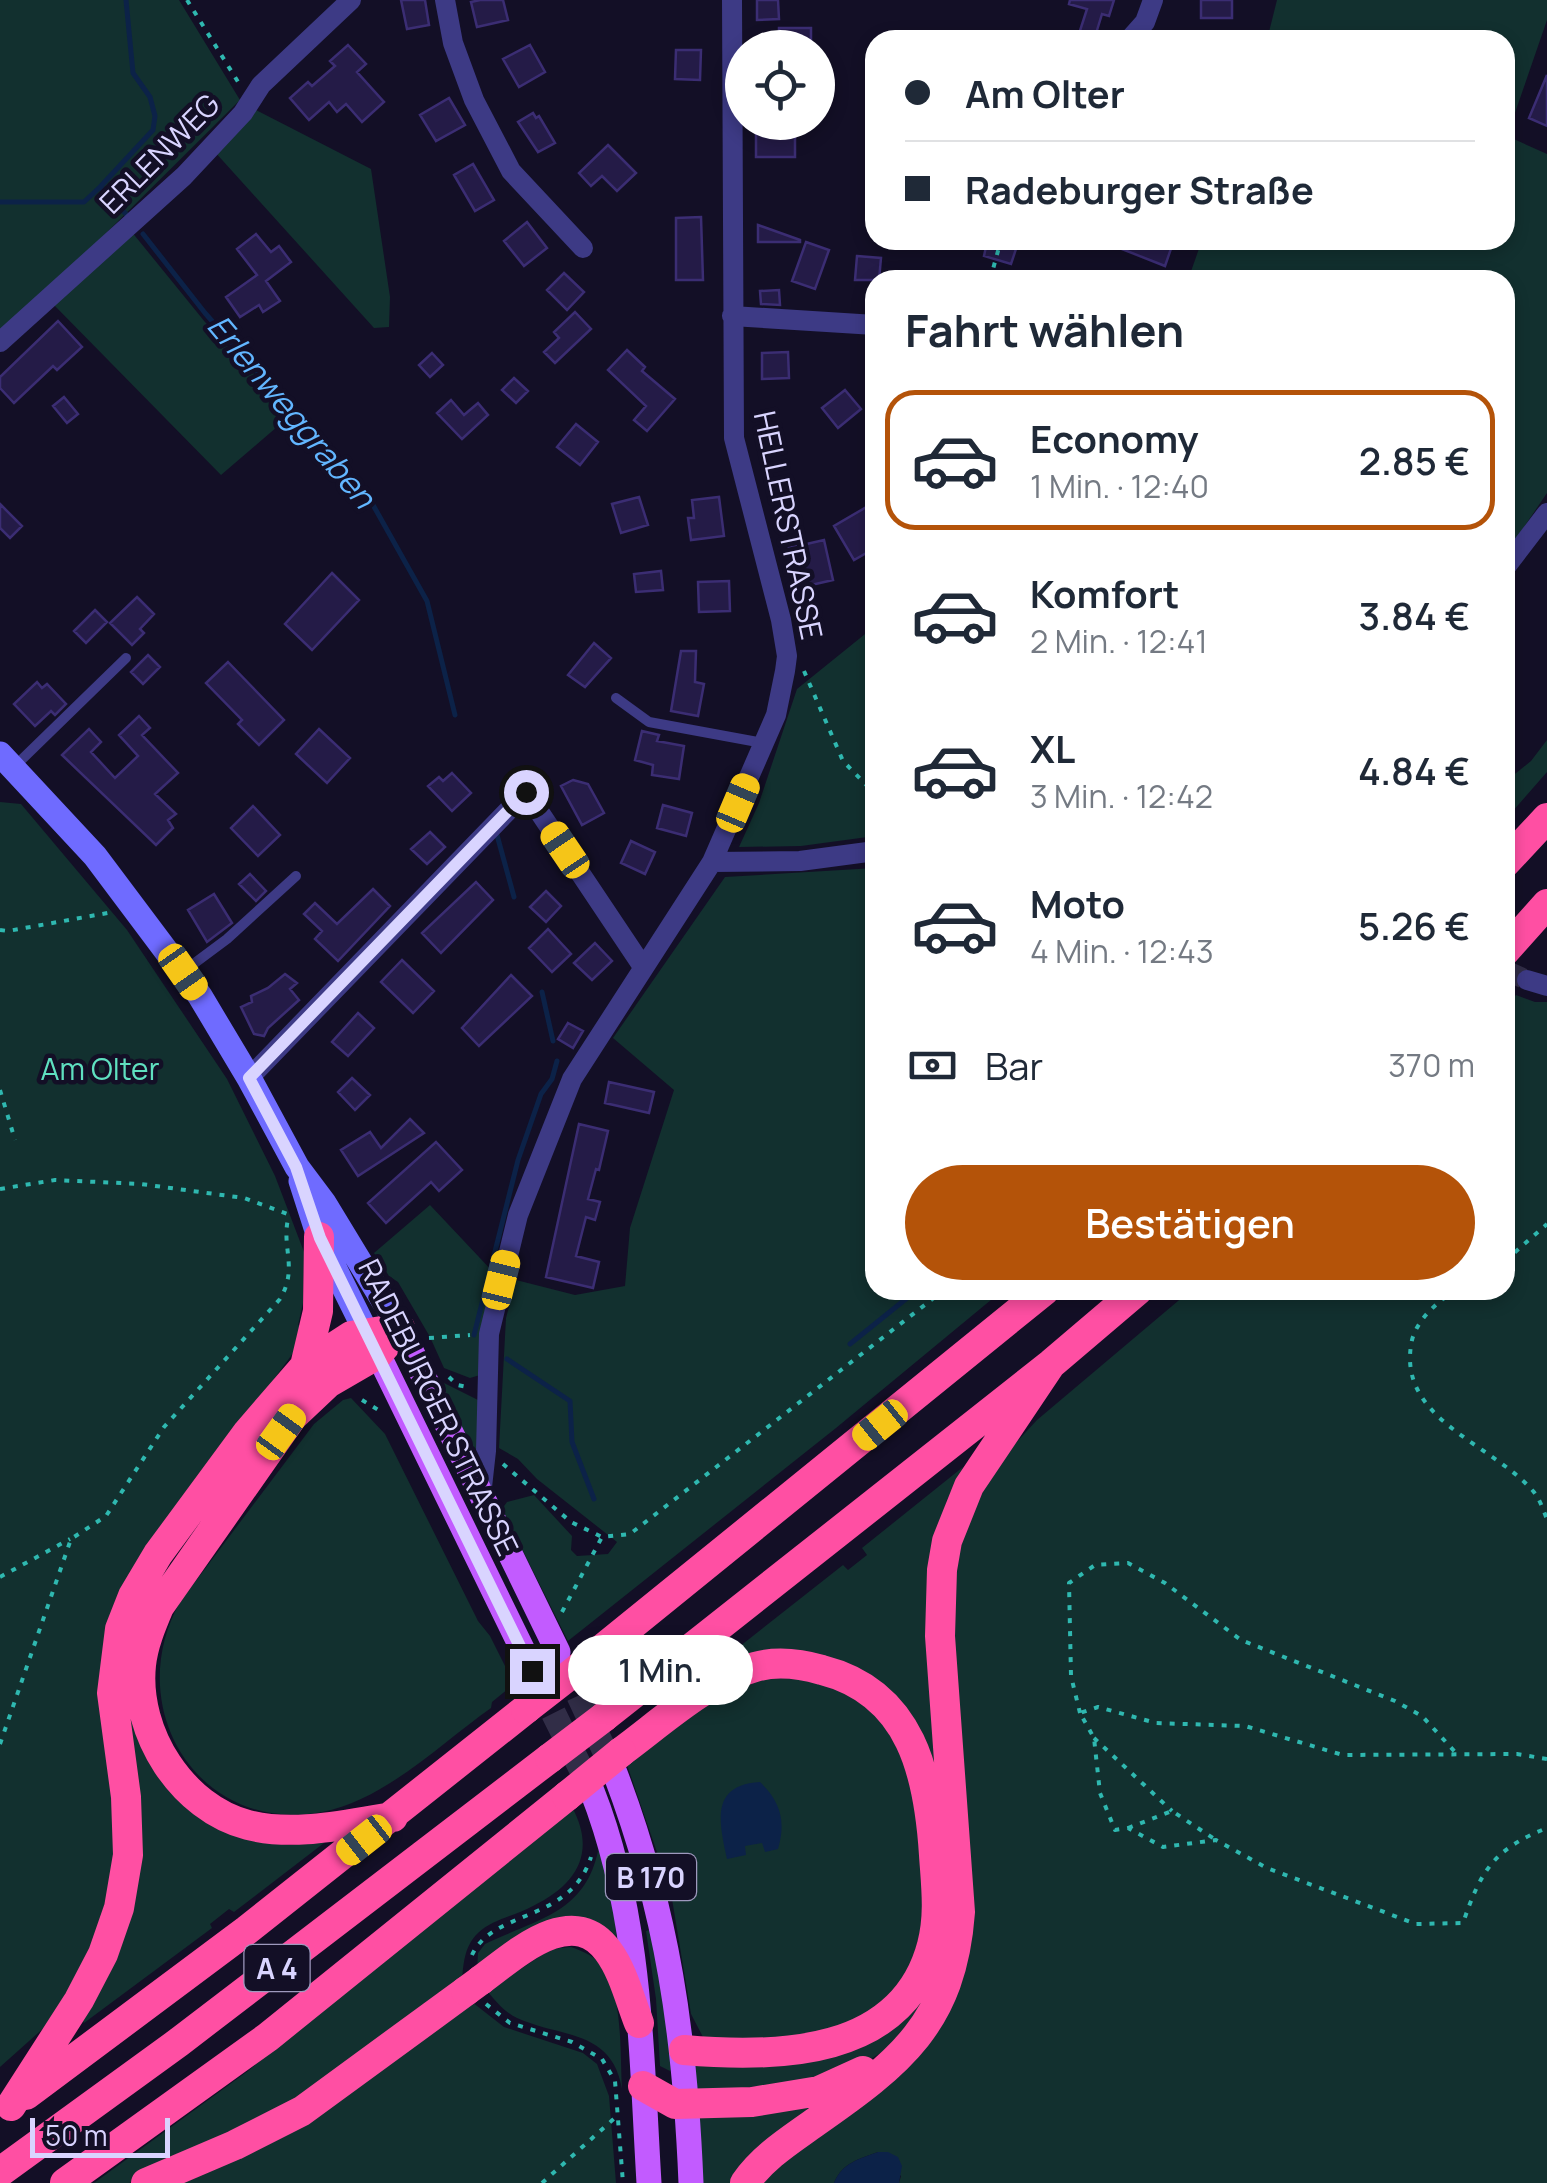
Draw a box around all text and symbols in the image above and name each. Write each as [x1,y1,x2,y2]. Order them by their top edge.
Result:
map controls [725,30,835,140]
button: locate [725,30,835,140]
text: Am Olter [965,67,1125,119]
street label: ERLENWEG [90,84,228,222]
text: Radeburger Straße [965,163,1314,215]
text: Fahrt wählen [905,299,1184,361]
water label: Erlenweggraben [198,305,387,518]
street label: HELLERSTRASSE [745,407,833,643]
text: Economy [1030,412,1199,464]
icon: car [910,415,1000,505]
text: 2.85 € [1359,434,1470,486]
text: 1 Min. · 12:40 [1030,464,1209,508]
text: Komfort [1030,567,1179,619]
icon: car [910,570,1000,660]
text: 3.84 € [1359,589,1470,641]
text: 2 Min. · 12:41 [1030,619,1208,663]
text: XL [1030,722,1075,774]
icon: car [910,725,1000,815]
text: 4.84 € [1358,744,1470,796]
route start [504,770,549,815]
car [712,770,764,836]
text: 3 Min. · 12:42 [1030,774,1213,818]
car [536,817,594,883]
text: Moto [1030,877,1125,929]
icon: car [910,880,1000,970]
text: 5.26 € [1358,899,1470,951]
text: 4 Min. · 12:43 [1030,929,1214,973]
car [154,939,212,1005]
icon: cash [905,1038,960,1093]
text: Bar [985,1039,1043,1091]
text: 370 m [1388,1043,1475,1087]
park label: Am Olter [41,1048,160,1089]
button: Bestätigen [905,1165,1475,1280]
car [479,1247,523,1313]
street label: RADEBURGER STRASSE [349,1252,529,1562]
car [847,1394,913,1456]
car [251,1399,311,1465]
callout: 1 Min. [567,1636,752,1706]
text: 1 Min. [618,1648,703,1692]
route end [510,1649,555,1694]
car [331,1810,397,1870]
road number: B 170 [606,1854,696,1900]
road number: A 4 [244,1945,310,1991]
scale bar [30,2113,170,2158]
text: 50 m [45,2116,108,2154]

